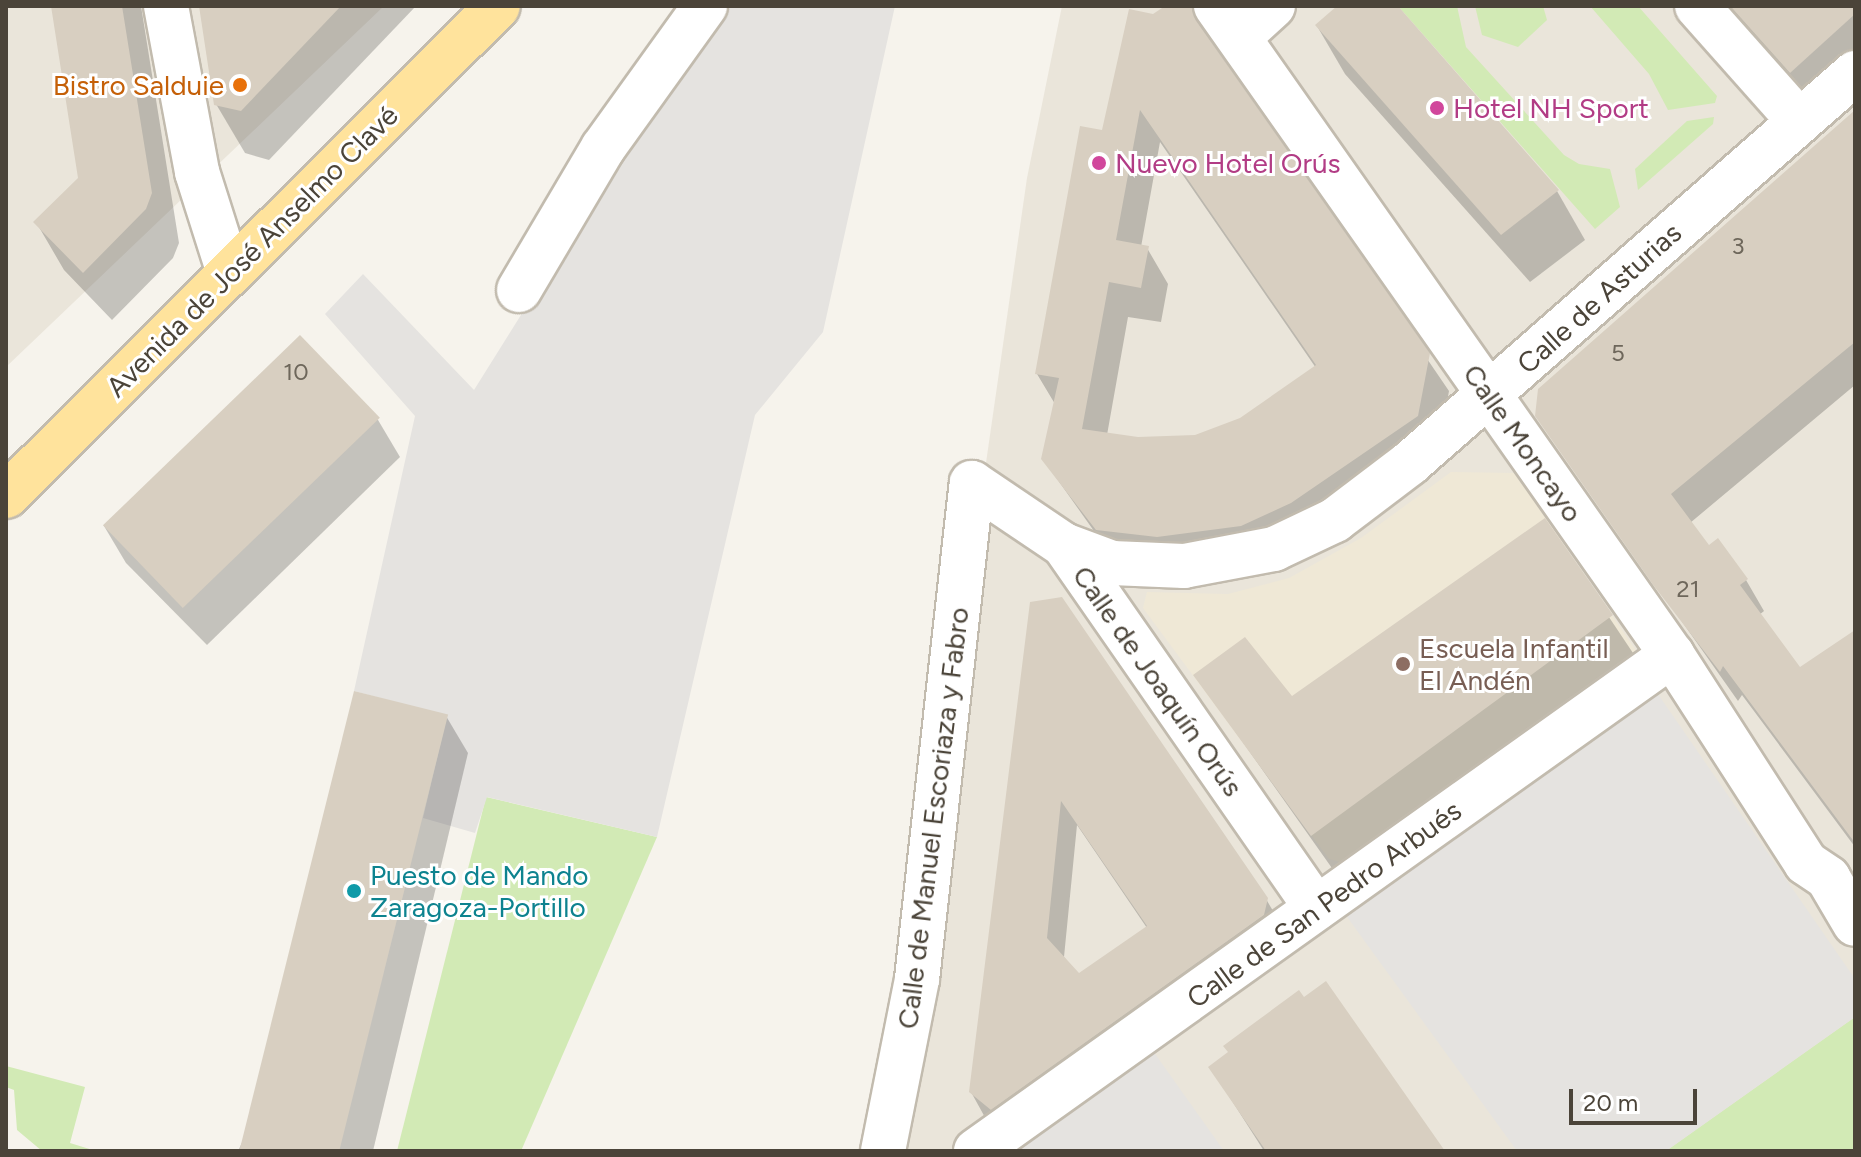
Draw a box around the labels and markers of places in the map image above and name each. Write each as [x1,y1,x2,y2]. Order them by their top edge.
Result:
place label: Bistro Salduie [53,68,224,102]
marker: Bistro Salduie [231,76,249,94]
place label: Hotel NH Sport [1453,91,1649,125]
marker: Hotel NH Sport [1428,99,1446,117]
place label: Nuevo Hotel Orús [1115,146,1341,180]
marker: Nuevo Hotel Orús [1090,154,1108,172]
place label: Escuela Infantil El Andén [1419,631,1609,697]
marker: Escuela Infantil El Andén [1394,655,1412,673]
place label: Puesto de Mando Zaragoza-Portillo [370,858,589,924]
marker: Puesto de Mando Zaragoza-Portillo [345,882,363,900]

